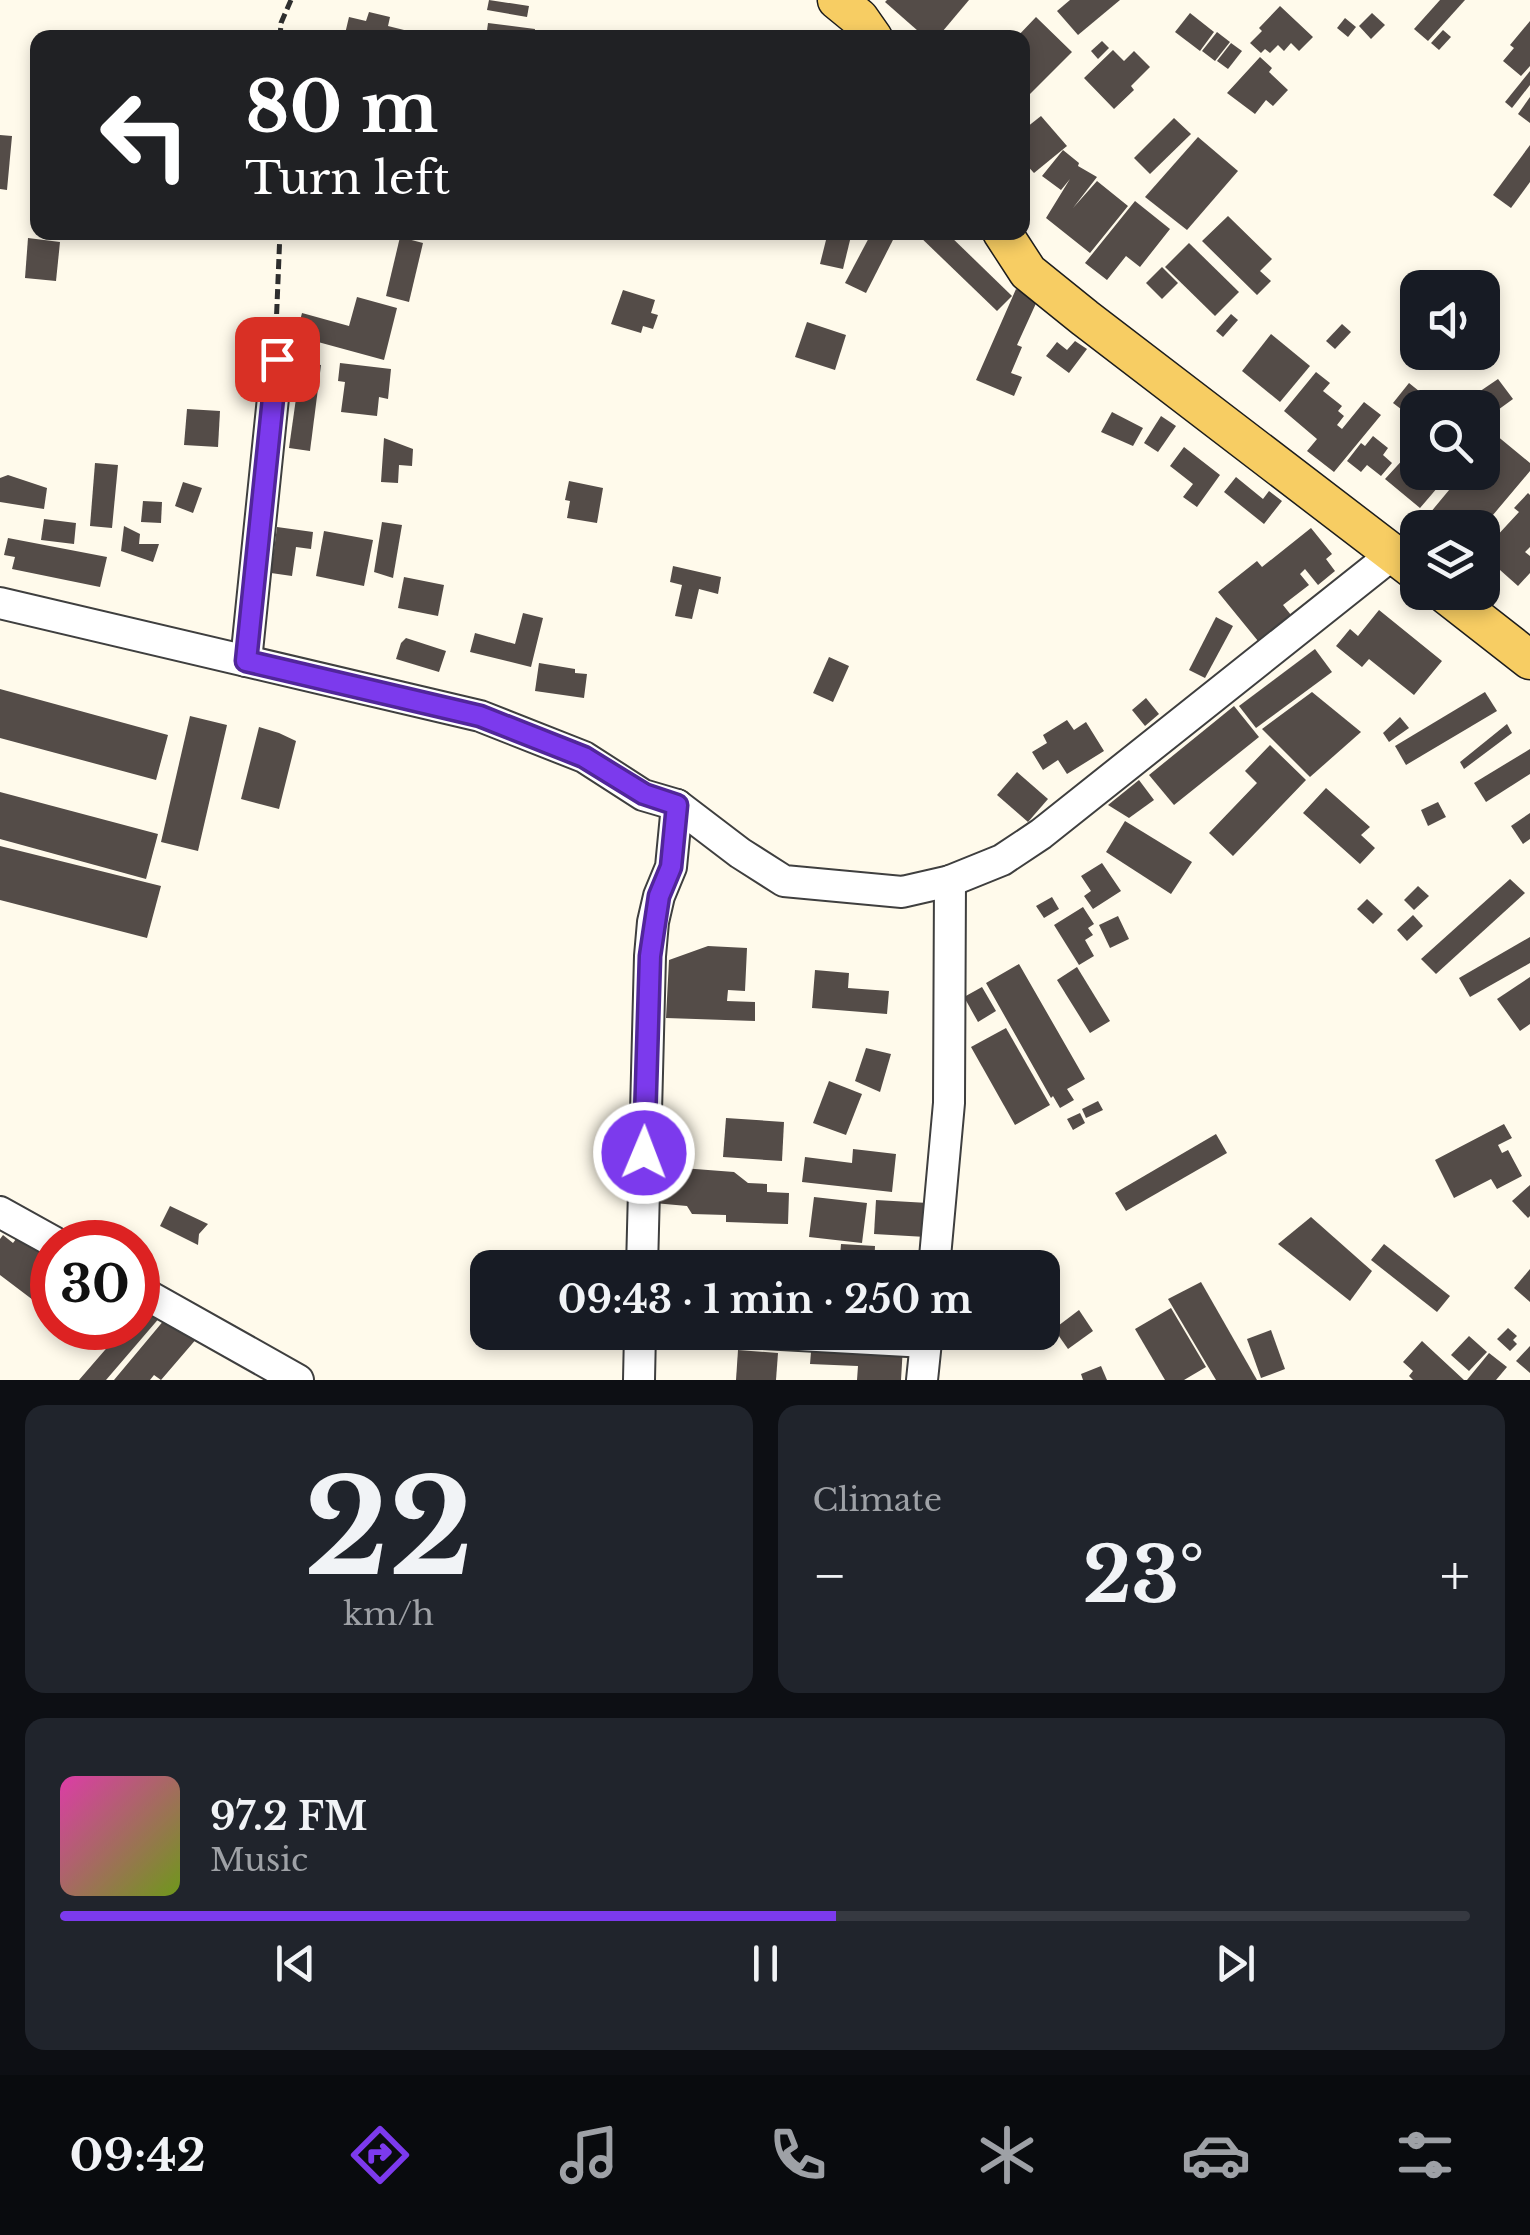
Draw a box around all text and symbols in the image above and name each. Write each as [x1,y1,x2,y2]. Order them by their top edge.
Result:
text: 80 m [245,64,438,151]
icon: left [80,70,210,200]
text: Turn left [245,150,450,206]
map controls [1400,270,1500,610]
button: sound [1400,270,1500,370]
pin [235,317,320,402]
icon: arrive [250,332,305,387]
button: search [1400,390,1500,490]
button: layers [1400,510,1500,610]
position arrow [592,1101,696,1205]
speed limit sign: 30 [30,1220,160,1350]
text: 09:43 · 1 min · 250 m [558,1276,972,1323]
text: 22 [304,1448,473,1609]
text: Climate [813,1480,942,1520]
text: 23° [1083,1529,1204,1622]
text: − [813,1542,847,1610]
text: + [1440,1542,1470,1610]
text: km/h [343,1594,434,1634]
text: 97.2 FM [210,1793,367,1840]
text: Music [210,1840,308,1880]
icon: previous [268,1936,323,1991]
icon: pause [738,1936,793,1991]
icon: next [1208,1936,1263,1991]
icon: directions [345,2120,415,2190]
icon: music [554,2120,624,2190]
icon: phone [763,2120,833,2190]
icon: climate [972,2120,1042,2190]
icon: car [1181,2120,1251,2190]
icon: filters [1390,2120,1460,2190]
text: 09:42 [70,2127,206,2183]

